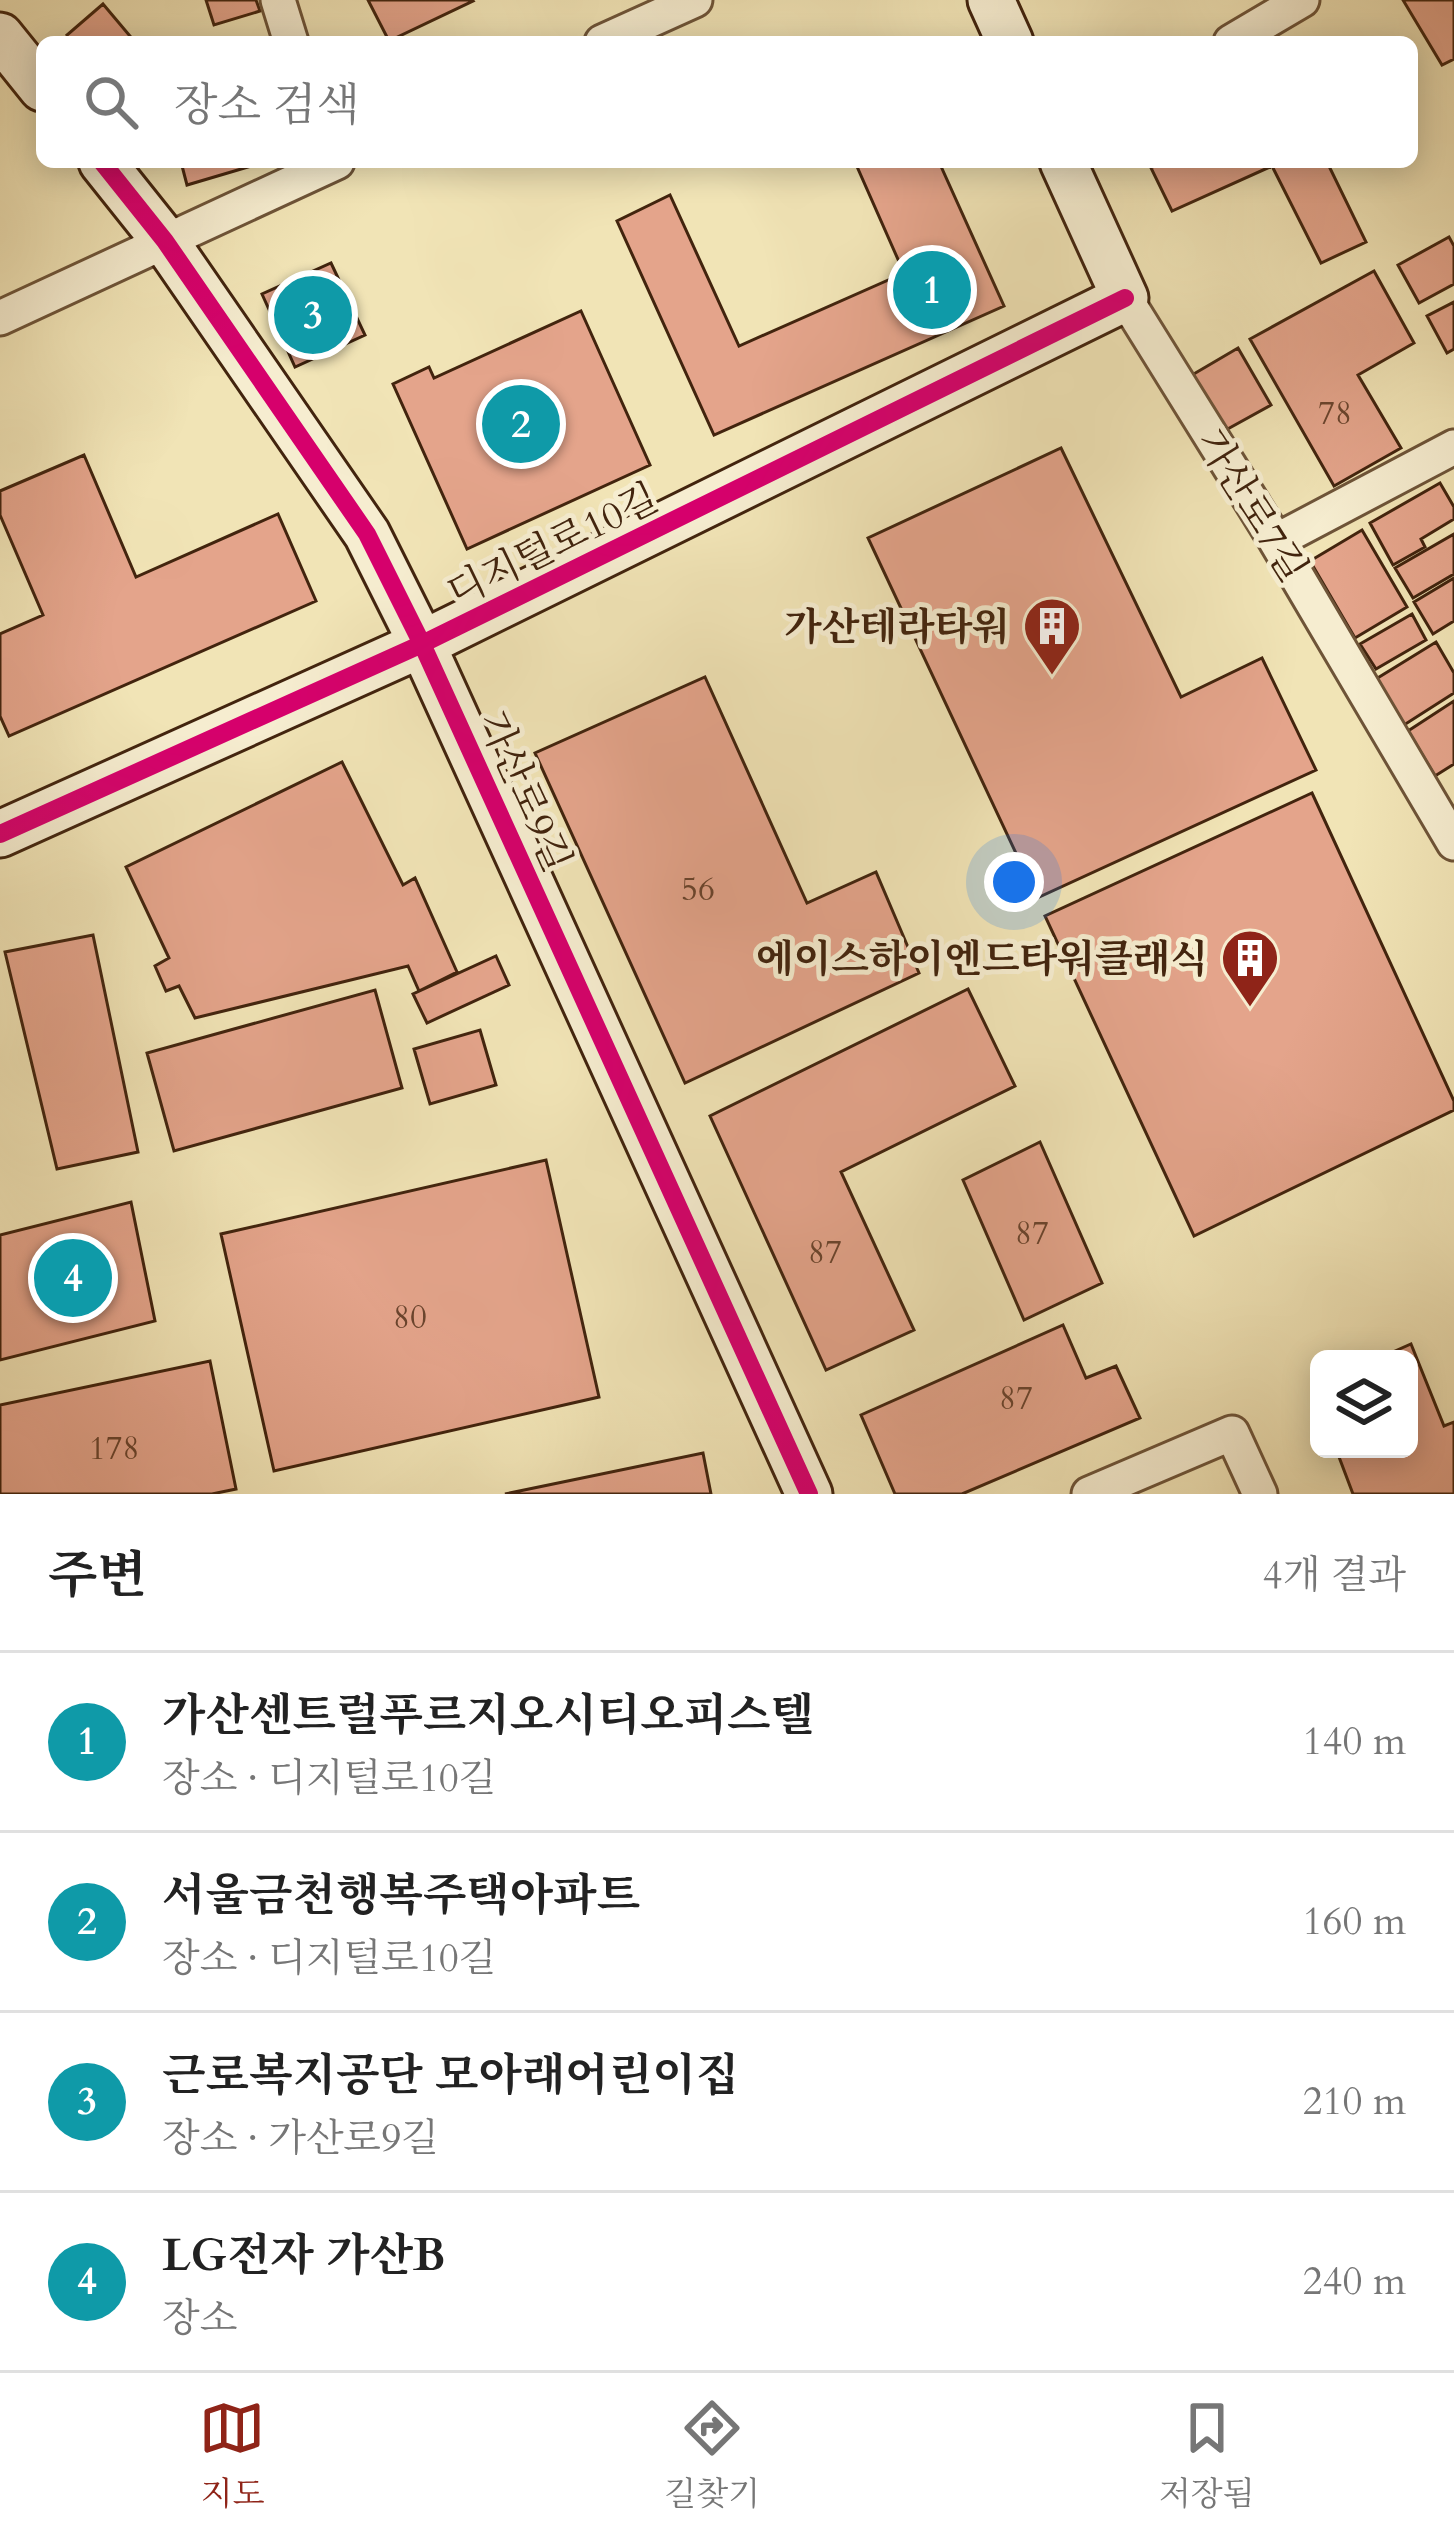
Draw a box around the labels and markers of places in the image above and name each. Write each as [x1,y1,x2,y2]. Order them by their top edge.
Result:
pin: 1 [893,245,971,335]
pin: 3 [274,270,352,360]
pin: 2 [482,379,560,469]
building icon: 가산테라타워 [1021,595,1083,677]
place label: 가산테라타워 [784,601,1010,654]
building icon: 에이스하이엔드타워클래식 [1219,927,1281,1009]
place label: 에이스하이엔드타워클래식 [756,933,1208,986]
pin: 4 [34,1233,112,1323]

